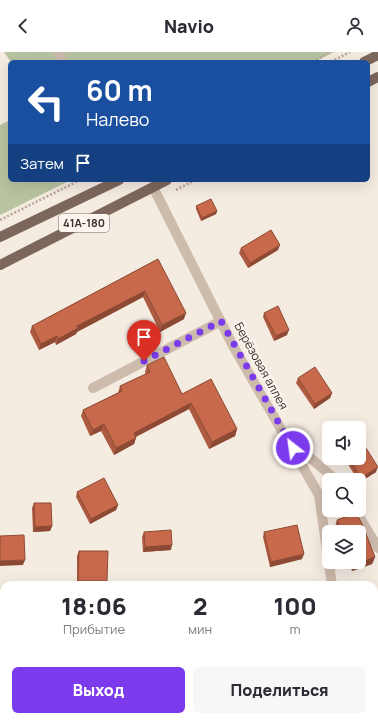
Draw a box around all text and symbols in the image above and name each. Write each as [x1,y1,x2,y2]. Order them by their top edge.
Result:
text: Navio [164,14,214,38]
icon: back [12,15,34,37]
icon: person [344,15,366,37]
text: 60 m [86,71,153,109]
icon: left [20,76,72,128]
text: Налево [86,107,150,131]
icon: arrive [72,152,94,174]
text: Затем [20,153,64,174]
road number: 41А-180 [59,214,109,232]
street label: Берёзовая аллея [230,319,292,412]
pin [127,320,161,361]
icon: arrive [133,326,155,348]
map controls [322,421,366,569]
button: sound [322,421,366,465]
position arrow [272,427,314,469]
button: search [322,473,366,517]
button: layers [322,525,366,569]
text: 18:06 [61,589,127,622]
text: 2 [193,589,207,622]
text: 100 [273,589,317,622]
text: Прибытие [63,620,125,638]
text: мин [188,620,212,638]
text: m [290,620,301,638]
button: Выход [12,667,185,713]
button: Поделиться [193,667,366,713]

